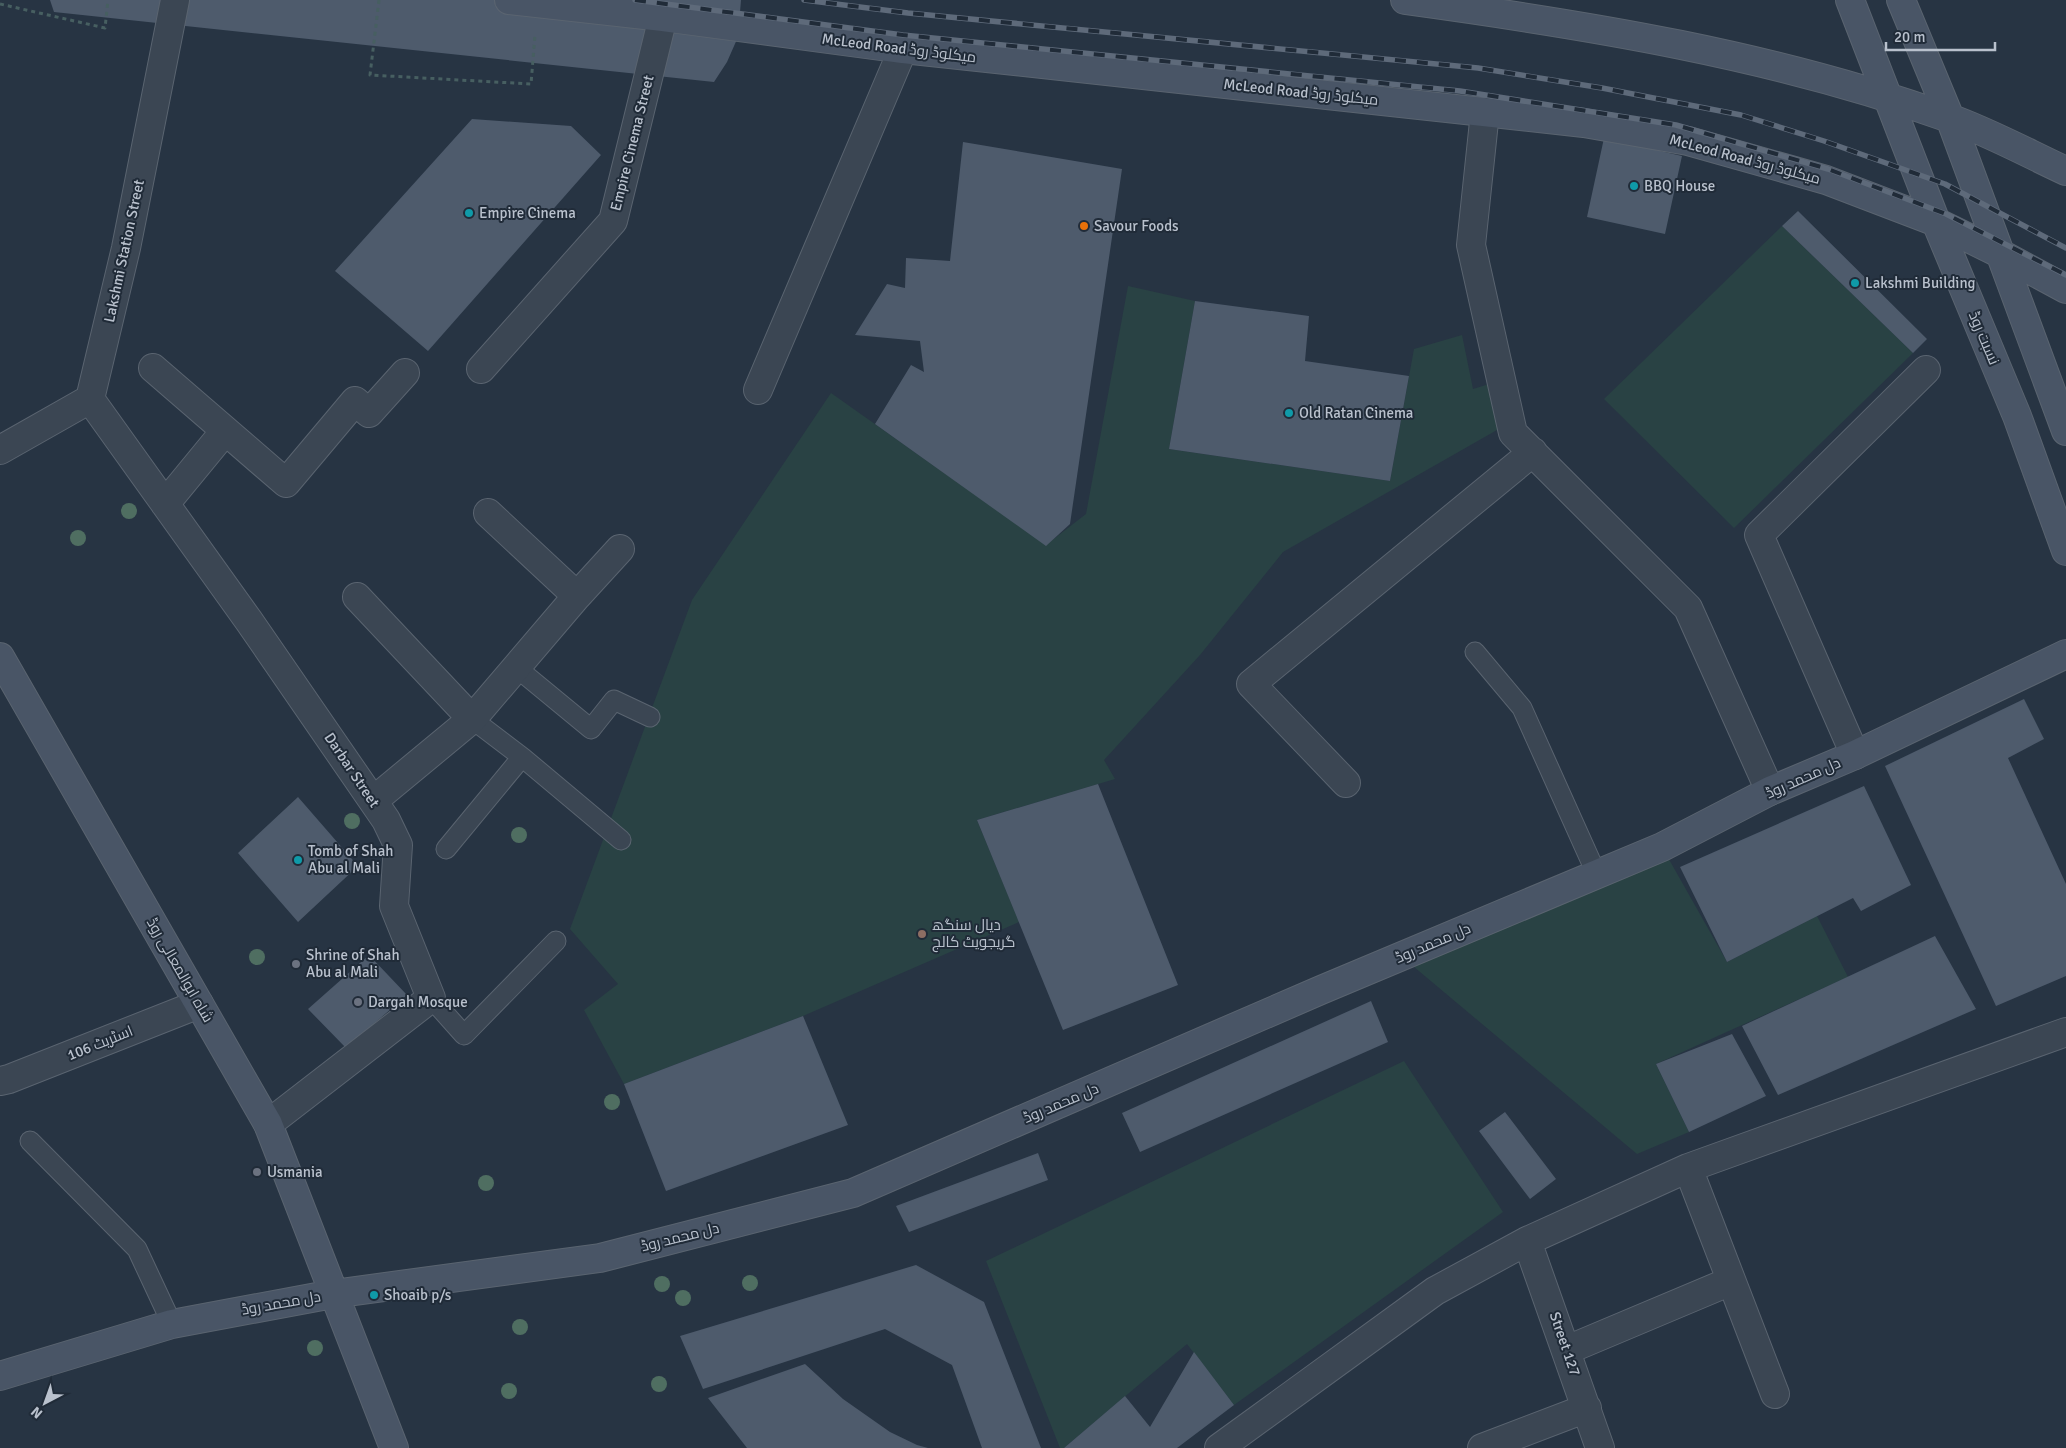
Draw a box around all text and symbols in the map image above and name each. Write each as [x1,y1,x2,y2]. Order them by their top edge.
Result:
scale bar [1886,20,1995,52]
text: 20 m [1894,28,1925,46]
street label: McLeod Road میکلوڈ روڈ [821,30,977,66]
street label: Empire Cinema Street [606,73,658,213]
street label: McLeod Road میکلوڈ روڈ [1223,75,1379,109]
street label: McLeod Road میکلوڈ روڈ [1667,130,1823,188]
place label: BBQ House [1644,177,1715,195]
street label: Lakshmi Station Street [100,178,148,324]
marker: BBQ House [1628,180,1640,192]
place label: Empire Cinema [479,204,576,222]
marker: Empire Cinema [463,207,475,219]
place label: Savour Foods [1094,217,1179,235]
marker: Savour Foods [1078,220,1090,232]
place label: Lakshmi Building [1865,274,1976,292]
marker: Lakshmi Building [1849,277,1861,289]
street label: نسبت روڈ [1965,309,2003,367]
place label: Old Ratan Cinema [1299,404,1413,422]
marker: Old Ratan Cinema [1283,407,1295,419]
street label: Darbar Street [320,729,384,811]
street label: دل محمد روڈ [1763,754,1843,802]
place label: Tomb of Shah Abu al Mali [308,842,393,877]
marker: Tomb of Shah Abu al Mali [292,854,304,866]
street label: شاہ ابوالمعالی روڈ [142,914,217,1026]
place label: دیال سنگھ گریجویٹ کالج [932,916,1015,953]
street label: دل محمد روڈ [1393,919,1473,967]
marker: دیال سنگھ گریجویٹ کالج [916,928,928,940]
place label: Shrine of Shah Abu al Mali [306,946,400,981]
marker: Shrine of Shah Abu al Mali [290,958,302,970]
place label: Dargah Mosque [368,993,468,1011]
marker: Dargah Mosque [352,996,364,1008]
street label: اسٹریٹ 106 [65,1022,135,1064]
street label: دل محمد روڈ [1021,1079,1101,1127]
place label: Usmania [267,1163,323,1181]
marker: Usmania [251,1166,263,1178]
street label: دل محمد روڈ [639,1219,721,1255]
place label: Shoaib p/s [384,1286,452,1304]
street label: دل محمد روڈ [240,1287,322,1319]
marker: Shoaib p/s [368,1289,380,1301]
street label: Street 127 [1546,1310,1584,1378]
north arrow [20,1378,70,1428]
text: N [28,1403,46,1422]

